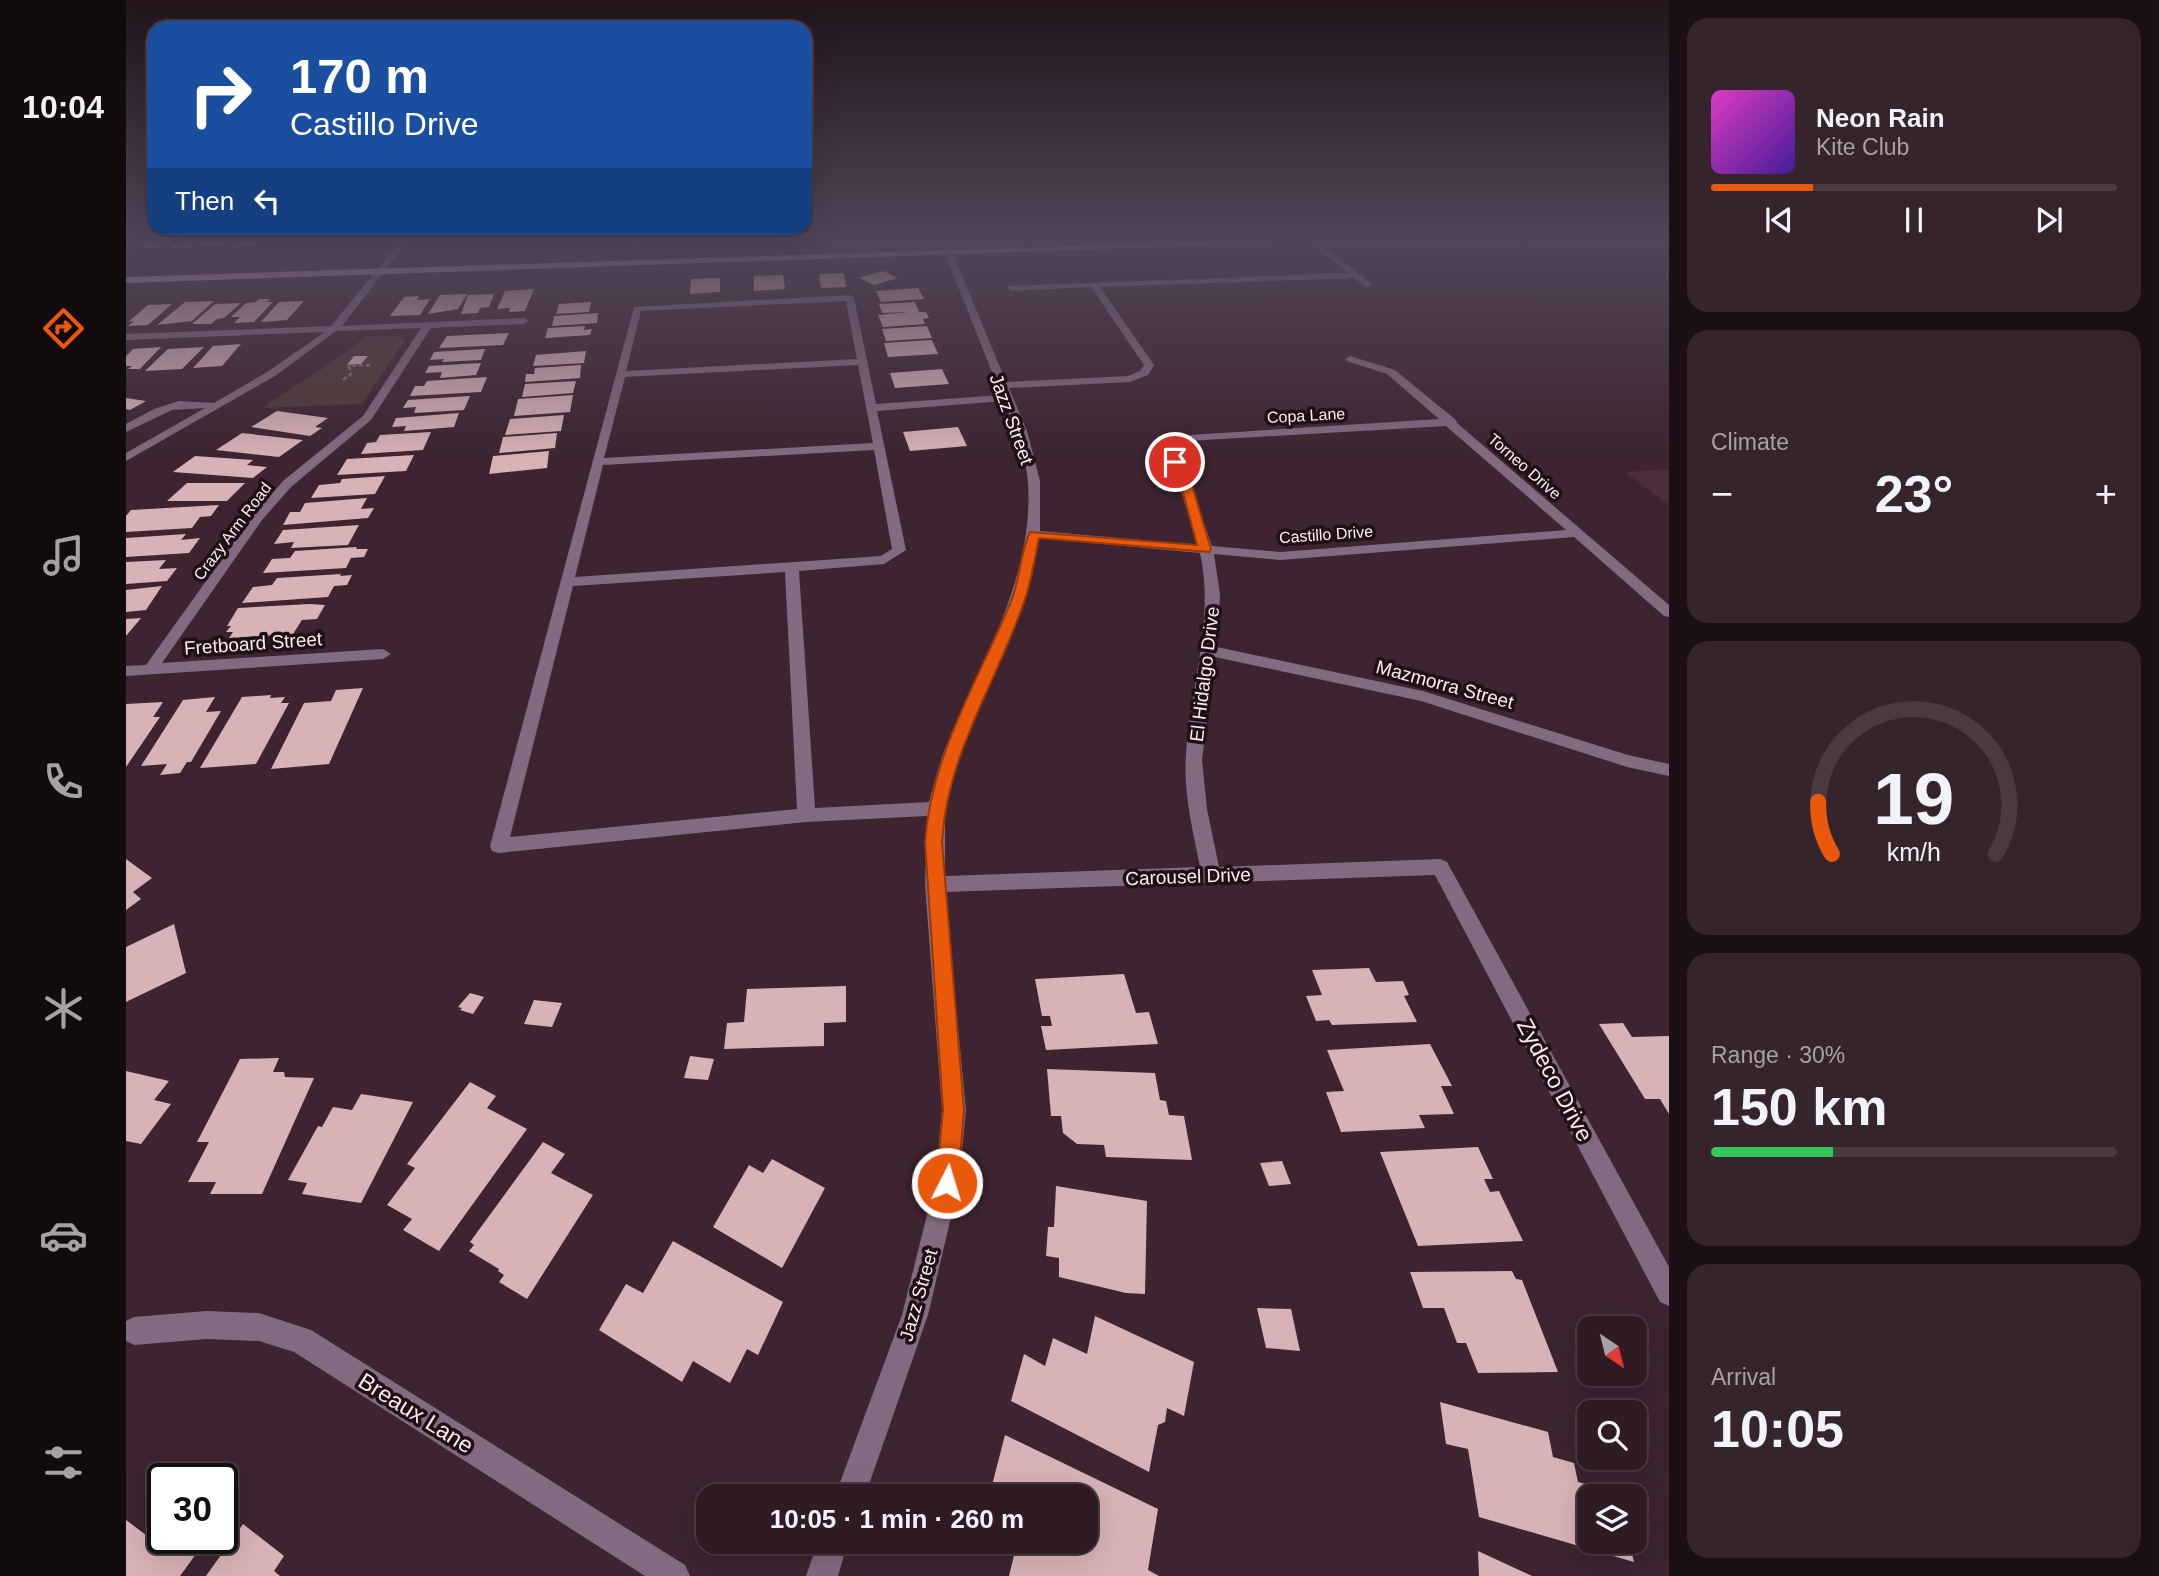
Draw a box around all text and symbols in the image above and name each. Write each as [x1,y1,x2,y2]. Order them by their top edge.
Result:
icon: right [175,49,266,140]
text: 170 m [290,49,429,103]
text: 10:04 [22,89,104,125]
text: Neon Rain [1816,103,1945,133]
text: Castillo Drive [290,106,478,142]
text: Kite Club [1816,134,1909,160]
icon: left [248,182,286,220]
text: Then [175,186,234,216]
icon: previous [1760,201,1798,239]
icon: pause [1895,201,1933,239]
icon: next [2030,201,2068,239]
icon: directions [39,304,88,353]
street label: Jazz Street [985,371,1038,468]
street label: Copa Lane [1266,405,1346,426]
text: Climate [1711,429,1789,455]
street label: Torneo Drive [1485,430,1565,503]
pin [1145,432,1205,492]
icon: arrive [1156,443,1194,481]
text: 23° [1875,465,1953,523]
text: − [1711,473,1733,515]
text: + [2095,473,2117,515]
street label: Crazy Arm Road [190,479,275,583]
street label: Castillo Drive [1278,523,1374,546]
icon: music [39,531,88,580]
street label: El Hidalgo Drive [1186,605,1223,743]
street label: Fretboard Street [183,628,323,659]
street label: Mazmorra Street [1374,656,1517,713]
icon: phone [39,757,88,806]
text: 19 [1874,758,1954,839]
text: km/h [1887,838,1941,866]
street label: Carousel Drive [1125,864,1251,889]
icon: climate [39,984,88,1033]
street label: Zydeco Drive [1512,1014,1598,1146]
text: Range · 30% [1711,1042,1845,1068]
text: 150 km [1711,1078,1887,1136]
position arrow [910,1146,984,1220]
icon: car [39,1211,88,1260]
street label: Jazz Street [895,1246,942,1344]
north arrow [1577,1316,1647,1386]
map controls [1577,1316,1647,1554]
text: Arrival [1711,1364,1776,1390]
street label: Breaux Lane [354,1367,478,1459]
button: search [1577,1400,1647,1470]
text: 10:05 [1711,1400,1844,1458]
icon: filters [39,1438,88,1487]
speed limit sign: 30 [147,1463,238,1554]
button: layers [1577,1484,1647,1554]
text: 10:05 · 1 min · 260 m [770,1504,1024,1534]

